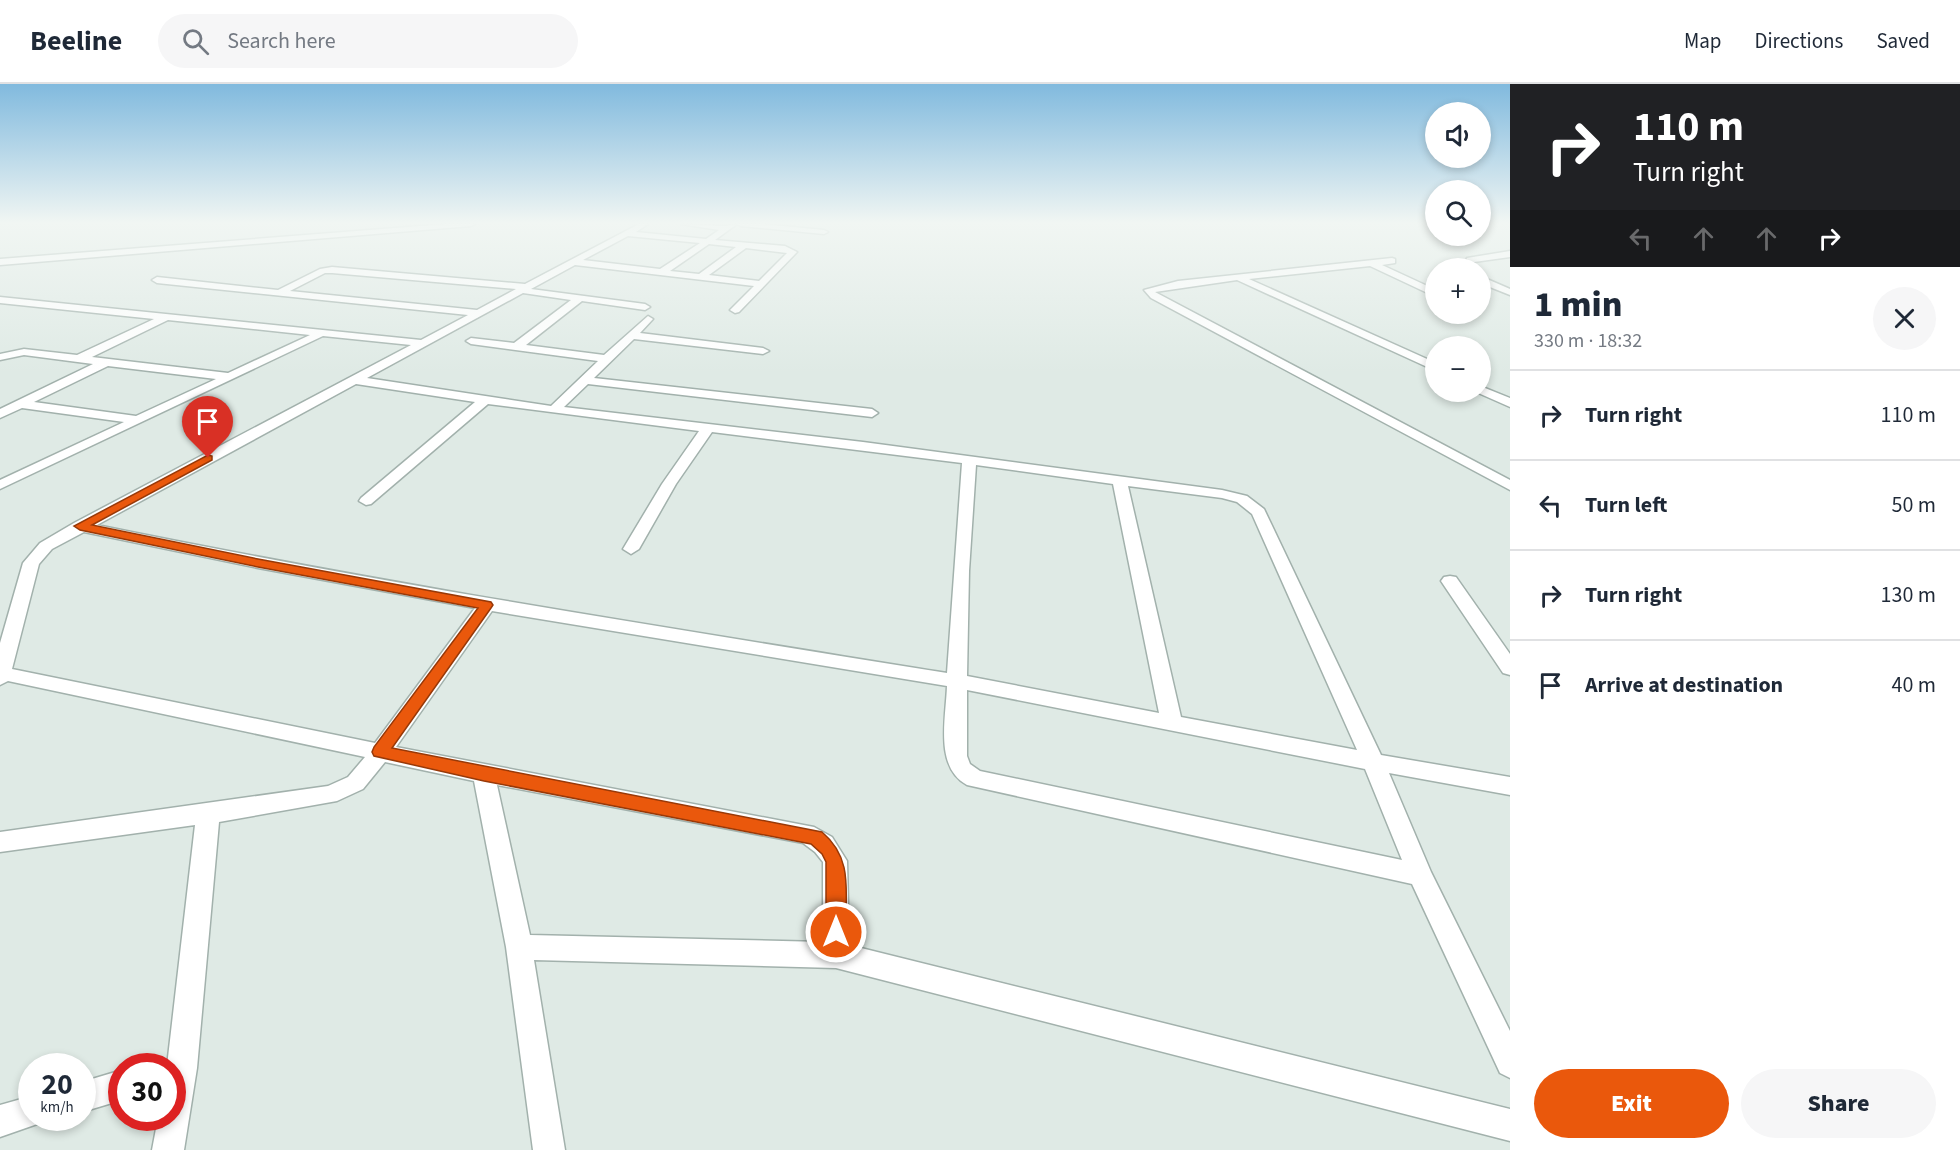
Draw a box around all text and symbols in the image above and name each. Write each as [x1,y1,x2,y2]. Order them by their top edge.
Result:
search box [158,14,578,68]
text: Beeline [30,21,122,61]
icon: search [179,25,212,58]
text: Search here [227,25,336,57]
text: Map [1684,26,1722,56]
text: Directions [1755,26,1843,56]
text: Saved [1876,26,1930,56]
text: 110 m [1633,97,1744,157]
map controls [1425,102,1491,402]
button: sound [1425,102,1491,168]
icon: right [1534,108,1612,186]
text: Turn right [1633,153,1744,192]
button: search [1425,180,1491,246]
icon: left [1624,222,1657,255]
icon: ahead [1687,222,1720,255]
icon: ahead [1750,222,1783,255]
icon: right [1813,222,1846,255]
button: + [1425,258,1491,324]
text: 1 min [1534,279,1622,330]
button: close [1873,287,1936,350]
text: 330 m · 18:32 [1534,327,1642,355]
button: − [1425,336,1491,402]
pin [182,396,233,458]
icon: right [1534,399,1567,432]
text: Turn right [1585,399,1682,431]
text: 110 m [1881,399,1936,431]
icon: arrive [191,405,224,438]
icon: left [1534,489,1567,522]
text: Turn left [1585,489,1667,521]
text: 50 m [1891,489,1936,521]
icon: right [1534,579,1567,612]
text: Turn right [1585,579,1682,611]
text: 130 m [1881,579,1936,611]
icon: arrive [1534,669,1567,702]
text: Arrive at destination [1585,669,1783,701]
text: 40 m [1891,669,1936,701]
position arrow [804,900,868,964]
speed limit sign: 30 [108,1053,186,1131]
text: 20 [41,1063,73,1106]
button: Exit [1534,1069,1729,1138]
button: Share [1741,1069,1936,1138]
text: km/h [40,1097,74,1118]

